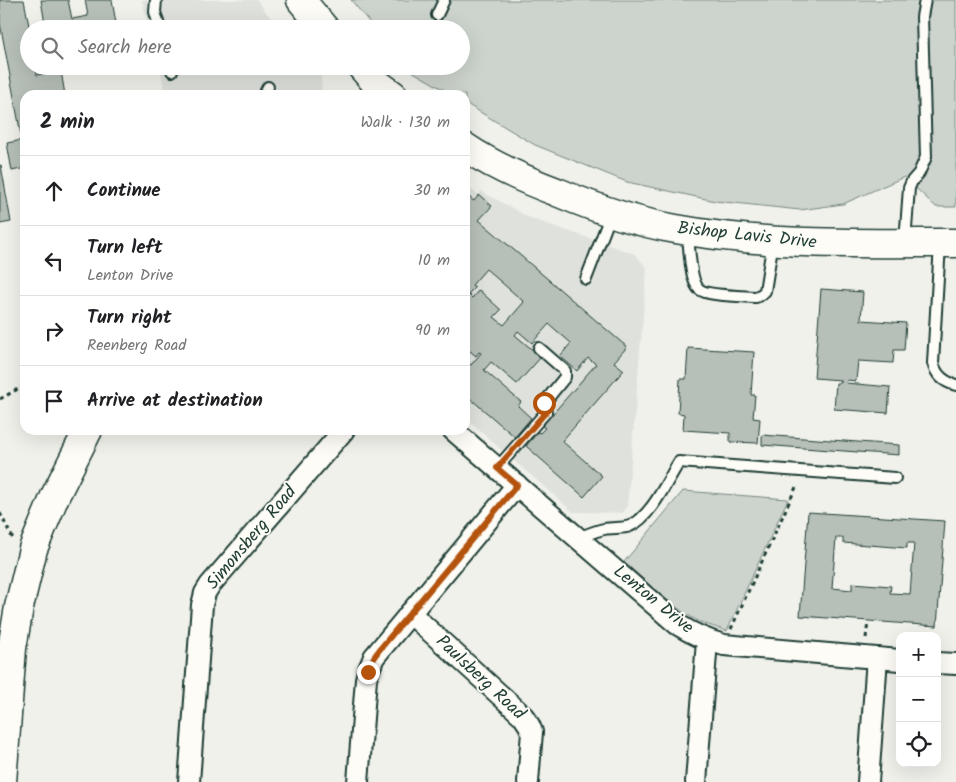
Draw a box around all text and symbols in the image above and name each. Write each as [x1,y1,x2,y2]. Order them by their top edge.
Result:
search box [20,20,470,75]
text: Search here [78,33,172,63]
icon: search [38,34,66,62]
text: 2 min [40,106,95,139]
text: Walk · 130 m [361,110,450,135]
text: Continue [87,176,160,206]
icon: ahead [40,177,68,205]
text: 30 m [414,178,450,203]
street label: Bishop Lavis Drive [676,214,818,258]
text: Turn left [87,233,162,263]
icon: left [40,247,68,275]
text: 10 m [418,248,450,273]
text: Lenton Drive [87,263,173,288]
text: Turn right [87,303,172,333]
icon: right [40,317,68,345]
text: 90 m [415,318,450,343]
text: Reenberg Road [87,333,186,358]
text: Arrive at destination [87,386,263,416]
icon: arrive [40,387,68,415]
route start [533,392,556,415]
street label: Simonsberg Road [199,479,305,597]
street label: Lenton Drive [606,558,700,642]
street label: Paulsberg Road [428,628,532,728]
map controls [896,632,941,767]
button: + [896,632,941,677]
route end [357,661,380,684]
button: − [896,677,941,722]
button: locate [896,722,941,767]

